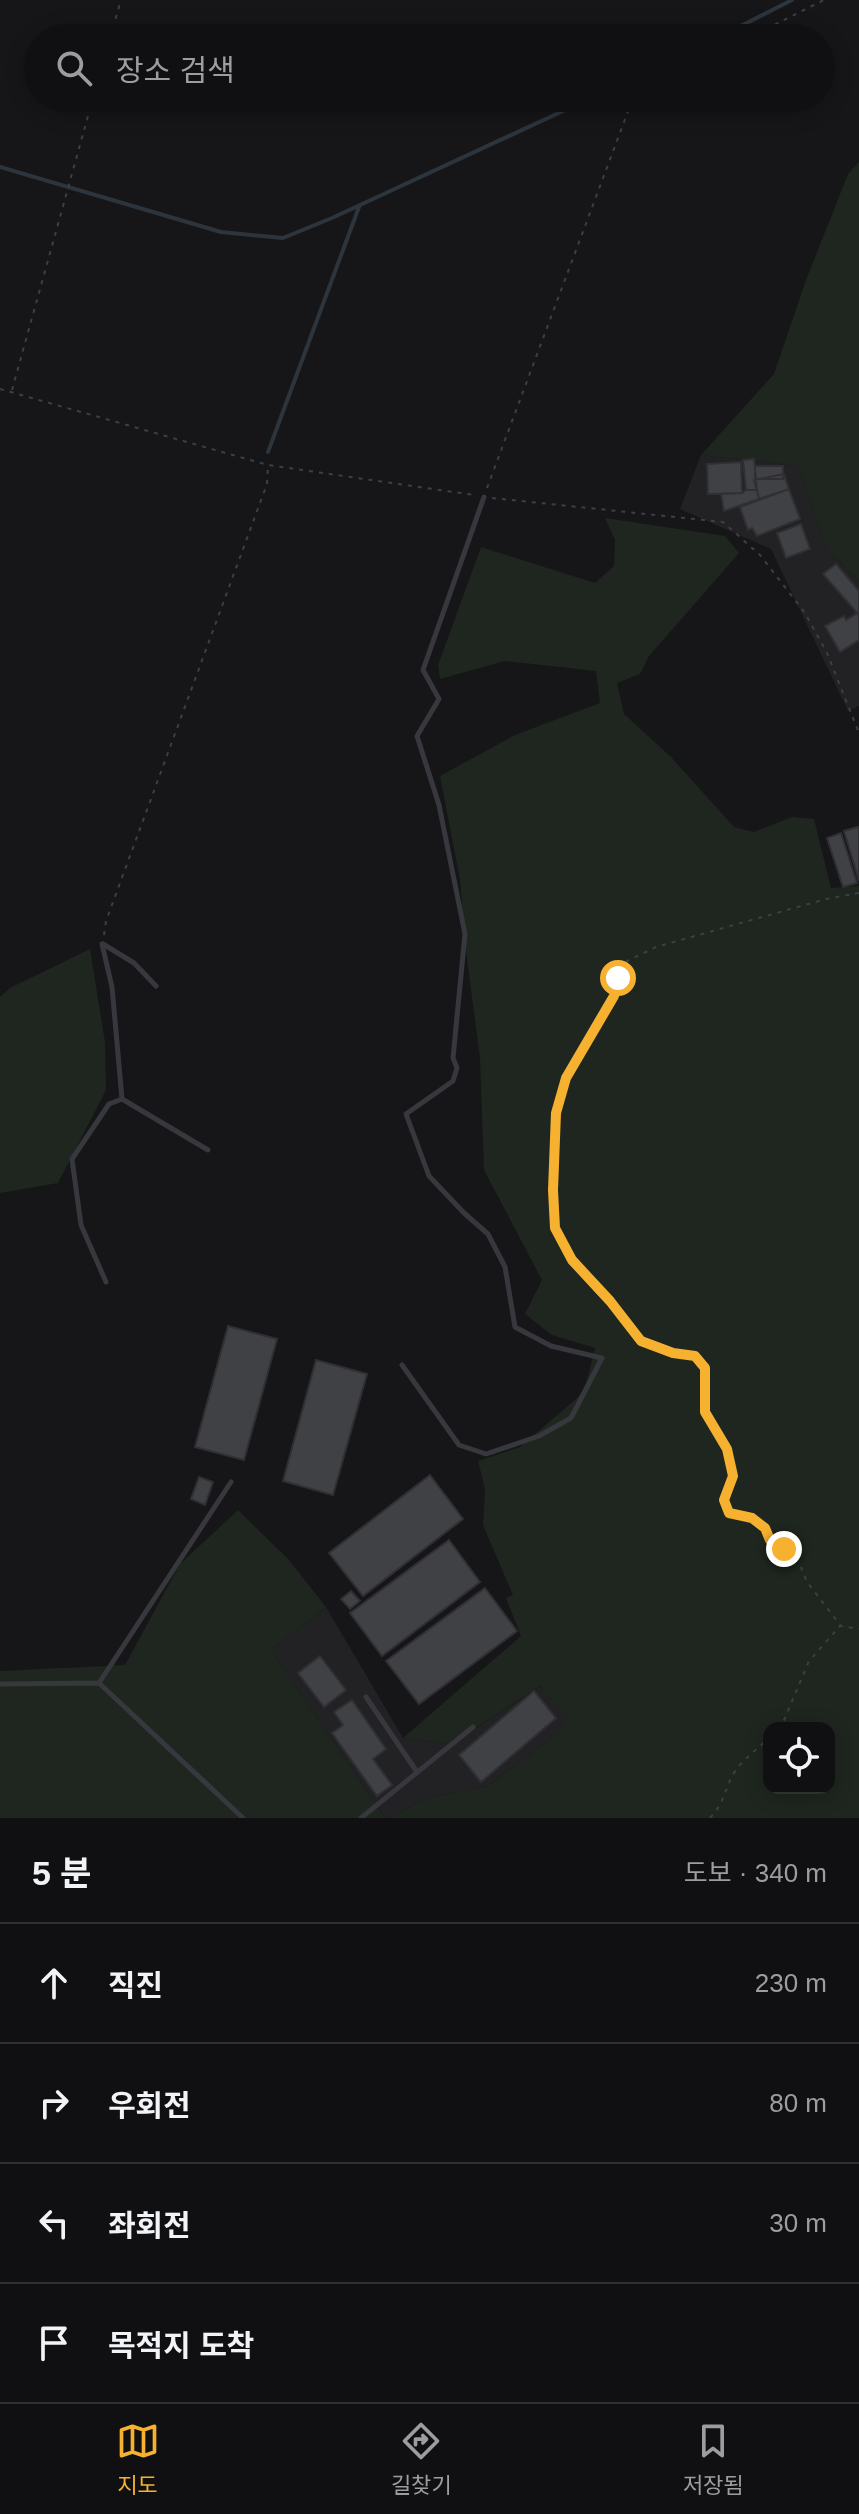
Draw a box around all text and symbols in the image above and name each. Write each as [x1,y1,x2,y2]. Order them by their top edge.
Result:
search box [24,24,835,112]
icon: search [52,46,96,90]
text: 장소 검색 [116,54,235,87]
route start [600,960,636,996]
route end [766,1531,802,1567]
map controls [763,1722,835,1794]
button: locate [763,1722,835,1794]
text: 5 분 [32,1854,92,1892]
text: 도보 · 340 m [684,1858,827,1888]
icon: ahead [32,1961,76,2005]
text: 230 m [755,1968,827,1998]
text: 직진 [108,1969,163,2002]
icon: right [32,2081,76,2125]
text: 80 m [769,2088,827,2118]
text: 우회전 [108,2089,191,2122]
icon: left [32,2201,76,2245]
text: 30 m [769,2208,827,2238]
text: 좌회전 [108,2209,191,2242]
icon: arrive [32,2321,76,2365]
text: 목적지 도착 [108,2329,254,2362]
tab: 지도 [116,2419,160,2499]
tab: 길찾기 [391,2419,451,2499]
tab: 저장됨 [683,2419,743,2499]

